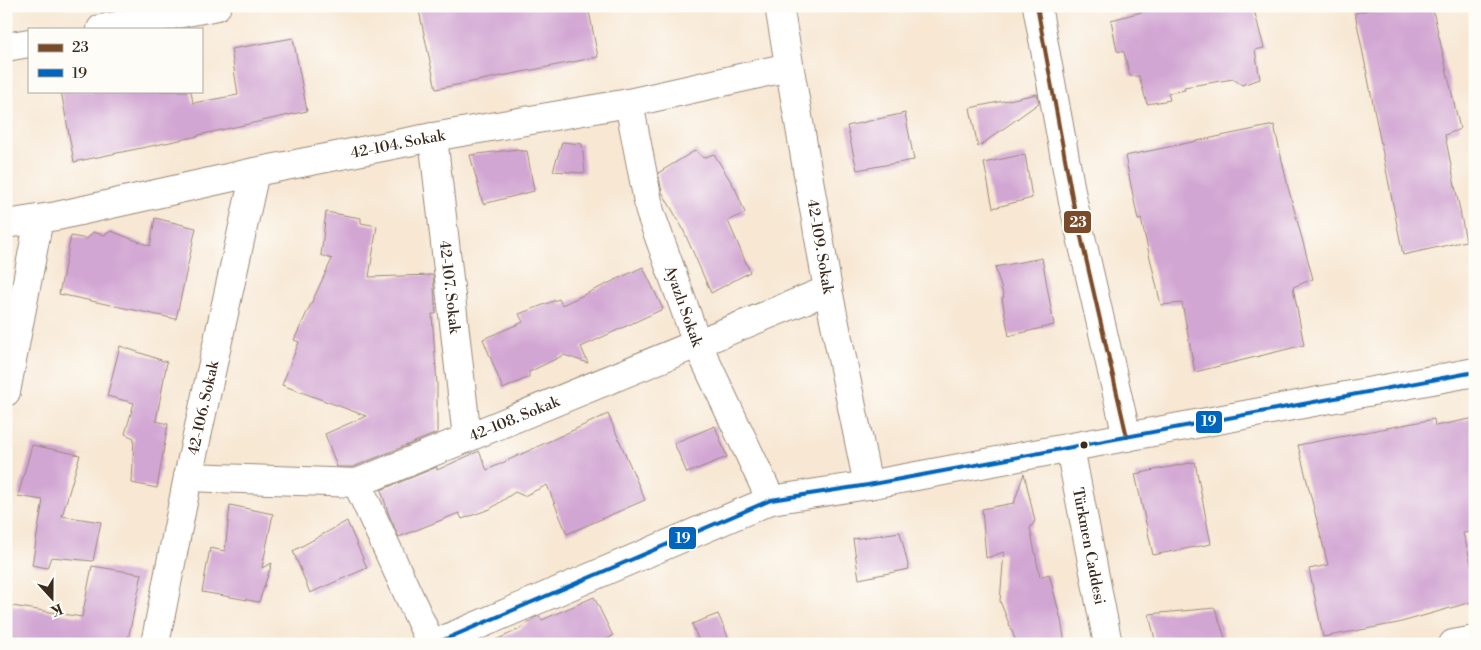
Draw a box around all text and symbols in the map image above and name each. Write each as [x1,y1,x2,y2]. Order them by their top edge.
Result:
legend [28,28,202,92]
text: 23 [72,38,89,57]
text: 19 [72,64,87,83]
street label: 42-104. Sokak [349,125,448,162]
street label: 42-109. Sokak [803,198,838,296]
line badge: 23 [1063,210,1092,234]
text: 23 [1069,214,1087,232]
street label: 42-107. Sokak [435,239,465,336]
street label: Ayazlı Sokak [660,262,707,350]
street label: 42-106. Sokak [184,358,223,457]
street label: 42-108. Sokak [466,391,563,446]
line badge: 19 [1195,410,1223,434]
text: 19 [1201,413,1217,431]
unlabelled marker [1079,440,1089,450]
street label: Türkmen Caddesi [1068,486,1110,606]
line badge: 19 [668,526,697,550]
text: 19 [675,530,691,548]
north arrow [28,572,78,622]
text: K [47,599,65,620]

